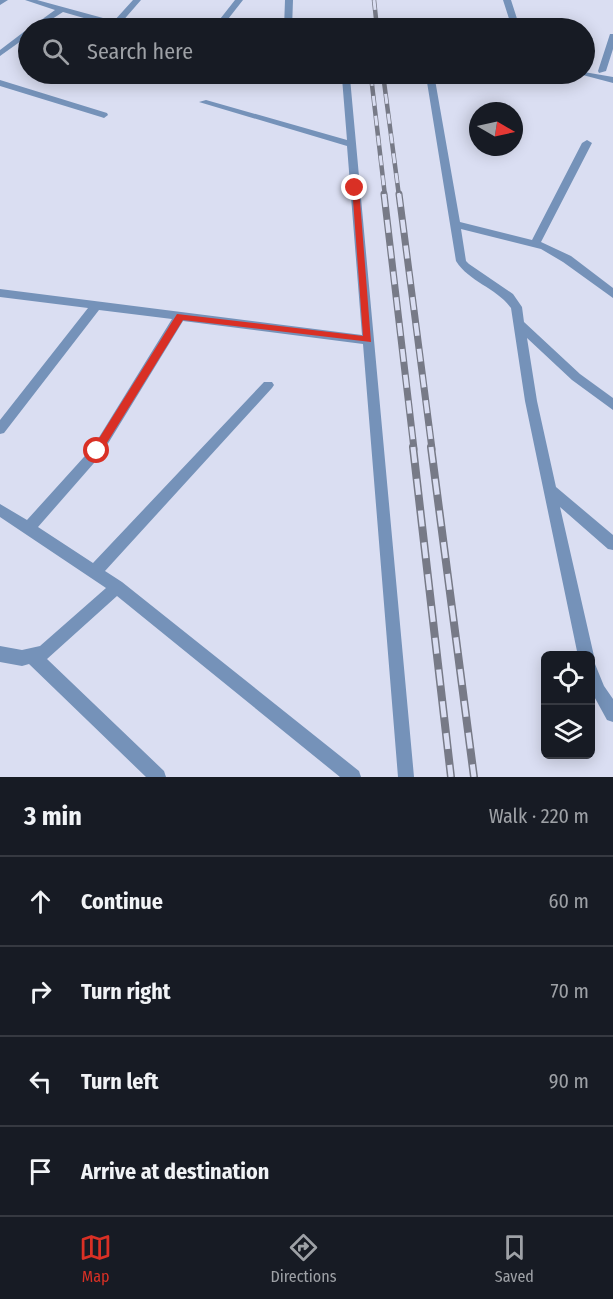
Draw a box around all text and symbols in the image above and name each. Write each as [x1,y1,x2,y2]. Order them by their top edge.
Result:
search box [18,18,595,84]
icon: search [39,35,72,68]
text: Search here [87,38,193,65]
north arrow [469,102,523,156]
route end [341,174,367,200]
route start [83,437,109,463]
map controls [541,651,595,759]
button: locate [541,651,595,705]
button: layers [541,705,595,759]
text: 3 min [24,801,82,832]
text: Walk · 220 m [489,804,589,828]
icon: ahead [24,885,57,918]
text: Continue [81,888,163,915]
text: 60 m [549,889,589,913]
icon: right [24,975,57,1008]
text: Turn right [81,978,170,1005]
text: 70 m [551,979,589,1003]
icon: left [24,1065,57,1098]
text: Turn left [81,1068,159,1095]
text: 90 m [549,1069,589,1093]
icon: arrive [24,1155,57,1188]
text: Arrive at destination [81,1158,269,1185]
tab: Map [79,1231,112,1286]
tab: Directions [270,1231,337,1286]
tab: Saved [495,1231,534,1286]

